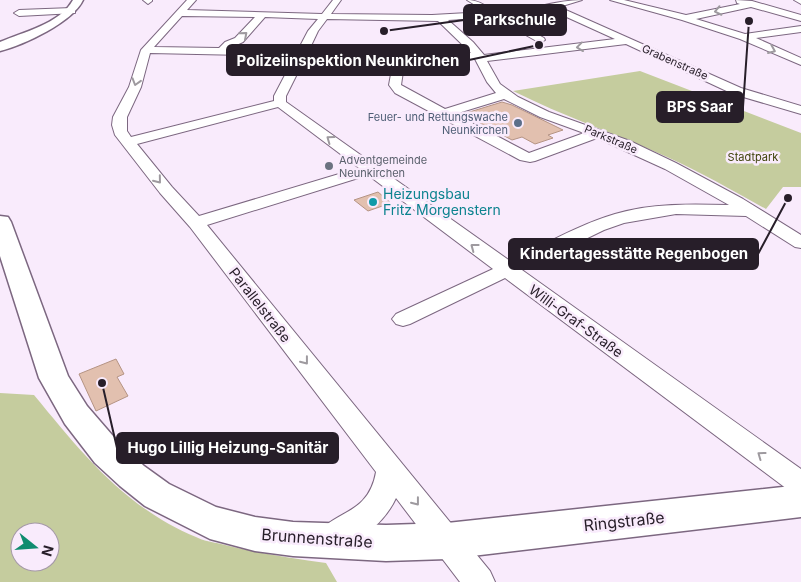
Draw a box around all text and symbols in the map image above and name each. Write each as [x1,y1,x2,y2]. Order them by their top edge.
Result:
callout: Parkschule [464,5,566,35]
one-way arrow [714,5,723,16]
text: Parkschule [474,10,556,29]
one-way arrow [238,32,247,40]
one-way arrow [575,41,583,52]
street label: Grabenstraße [640,41,710,83]
one-way arrow [767,43,776,54]
callout: Polizeiinspektion Neunkirchen [227,45,469,75]
text: Polizeiinspektion Neunkirchen [237,51,459,70]
one-way arrow [132,77,142,86]
callout: BPS Saar [657,92,743,122]
text: BPS Saar [667,97,733,116]
place label: Feuer- und Rettungswache Neunkirchen [368,110,508,137]
marker: Feuer- und Rettungswache Neunkirchen [512,117,524,129]
street label: Parkstraße [582,122,640,156]
one-way arrow [326,136,336,145]
park label: Stadtpark [728,150,778,164]
place label: Adventgemeinde Neunkirchen [339,153,427,180]
marker: Adventgemeinde Neunkirchen [323,160,335,172]
one-way arrow [153,175,162,184]
place label: Heizungsbau Fritz Morgenstern [383,185,501,218]
marker: Heizungsbau Fritz Morgenstern [367,196,379,208]
callout: Kindertagesstätte Regenbogen [509,239,758,269]
one-way arrow [471,244,480,252]
text: Kindertagesstätte Regenbogen [520,244,748,263]
street label: Parallelstraße [226,264,295,345]
street label: Willi-Graf-Straße [526,281,627,360]
one-way arrow [299,355,307,364]
callout: Hugo Lillig Heizung-Sanitär [117,433,338,463]
text: Hugo Lillig Heizung-Sanitär [128,438,328,457]
one-way arrow [758,452,767,461]
one-way arrow [411,497,420,506]
street label: Ringstraße [583,507,665,535]
north arrow [10,522,60,572]
street label: Brunnenstraße [261,524,373,552]
text: N [38,543,58,559]

